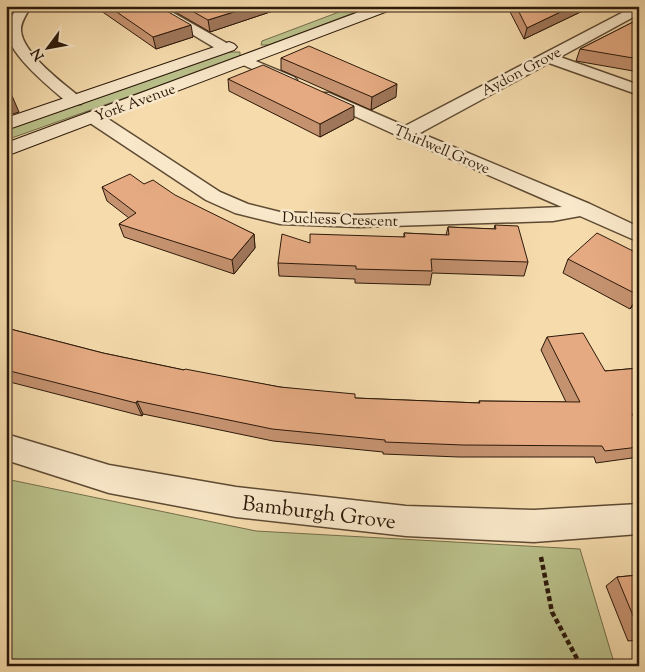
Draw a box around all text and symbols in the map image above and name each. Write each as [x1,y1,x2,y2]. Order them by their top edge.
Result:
north arrow [22,22,72,72]
street label: Aydon Grove [478,43,565,102]
text: N [27,44,50,64]
street label: York Avenue [92,79,179,128]
street label: Thirlwell Grove [390,121,493,180]
street label: Duchess Crescent [282,208,398,233]
street label: Bamburgh Grove [240,490,397,538]

